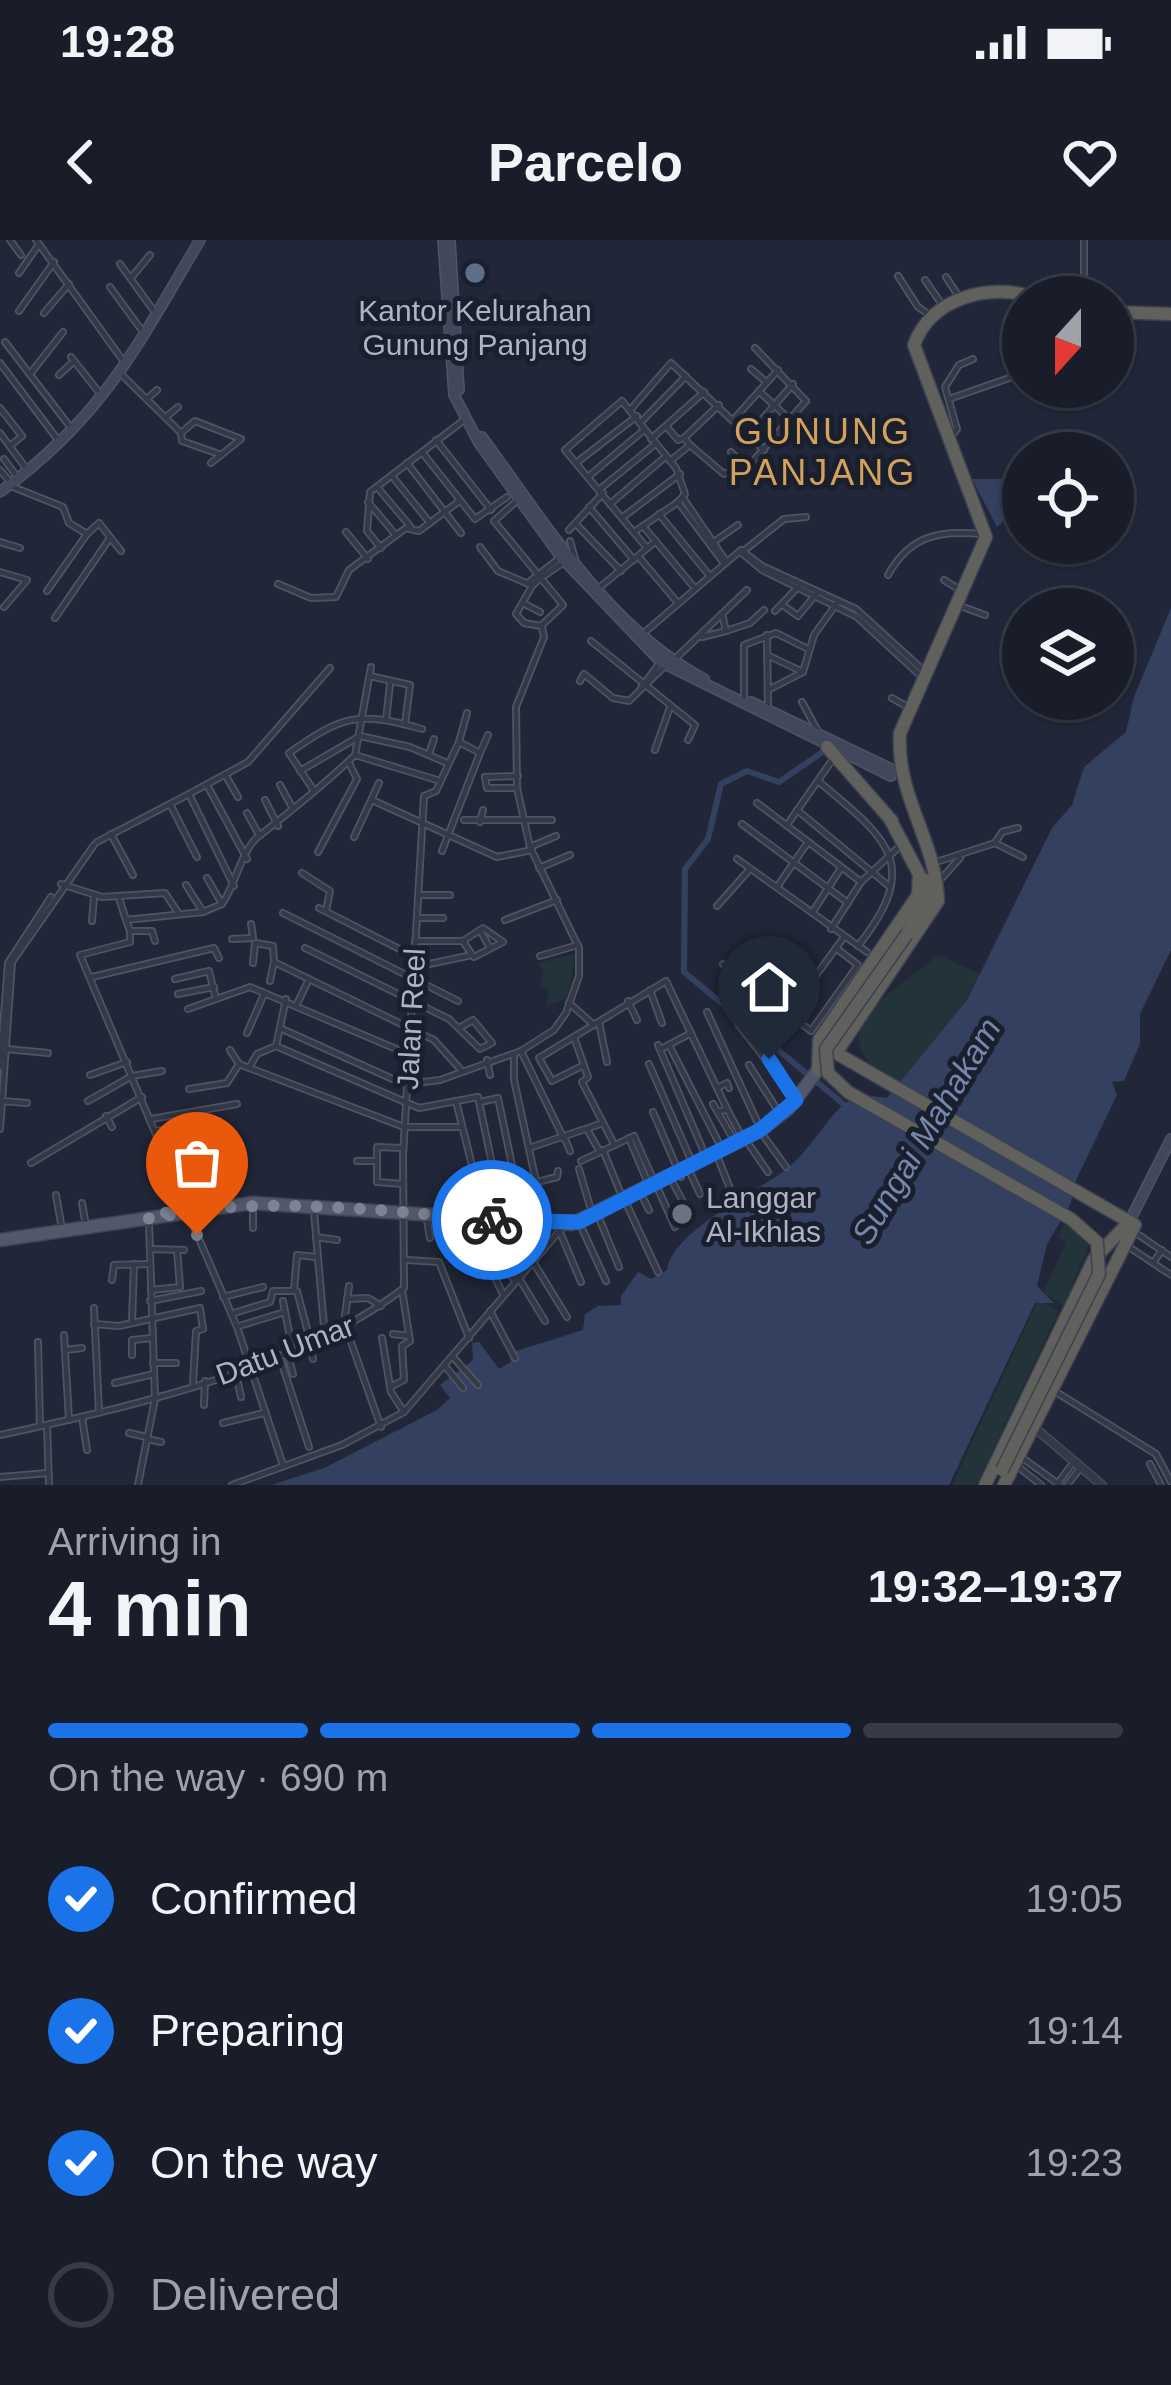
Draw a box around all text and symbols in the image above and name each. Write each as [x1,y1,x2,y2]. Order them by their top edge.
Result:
text: 19:28 [60,16,175,67]
icon: back [48,129,114,195]
icon: heart [1057,129,1123,195]
text: Parcelo [488,132,683,192]
marker: Kantor Kelurahan Gunung Panjang [462,260,488,286]
north arrow [1002,276,1134,408]
map controls [1002,276,1134,720]
place label: Kantor Kelurahan Gunung Panjang [358,294,592,361]
district label: GUNUNG PANJANG [729,411,917,493]
button: locate [1002,432,1134,564]
button: layers [1002,588,1134,720]
pin [718,936,820,1059]
street label: Jalan Reel [391,947,431,1091]
icon: home [736,954,802,1020]
water label: Sungai Mahakam [844,1011,1008,1251]
pin [146,1112,248,1235]
icon: bag [164,1130,230,1196]
courier [432,1160,552,1280]
place label: Langgar Al-Ikhlas [706,1181,821,1248]
icon: bike [459,1187,525,1253]
marker: Langgar Al-Ikhlas [669,1201,695,1227]
street label: Datu Umar [211,1309,359,1391]
text: Arriving in [48,1520,221,1563]
text: 19:32–19:37 [868,1561,1123,1612]
text: 4 min [48,1565,252,1653]
text: On the way · 690 m [48,1756,388,1799]
icon: check [48,1866,114,1932]
text: Confirmed [150,1873,358,1924]
text: 19:05 [1025,1877,1123,1920]
icon: check [48,1998,114,2064]
text: Preparing [150,2005,345,2056]
text: 19:14 [1025,2009,1123,2052]
icon: check [48,2130,114,2196]
text: On the way [150,2137,378,2188]
text: 19:23 [1025,2141,1123,2184]
text: Delivered [150,2269,340,2320]

